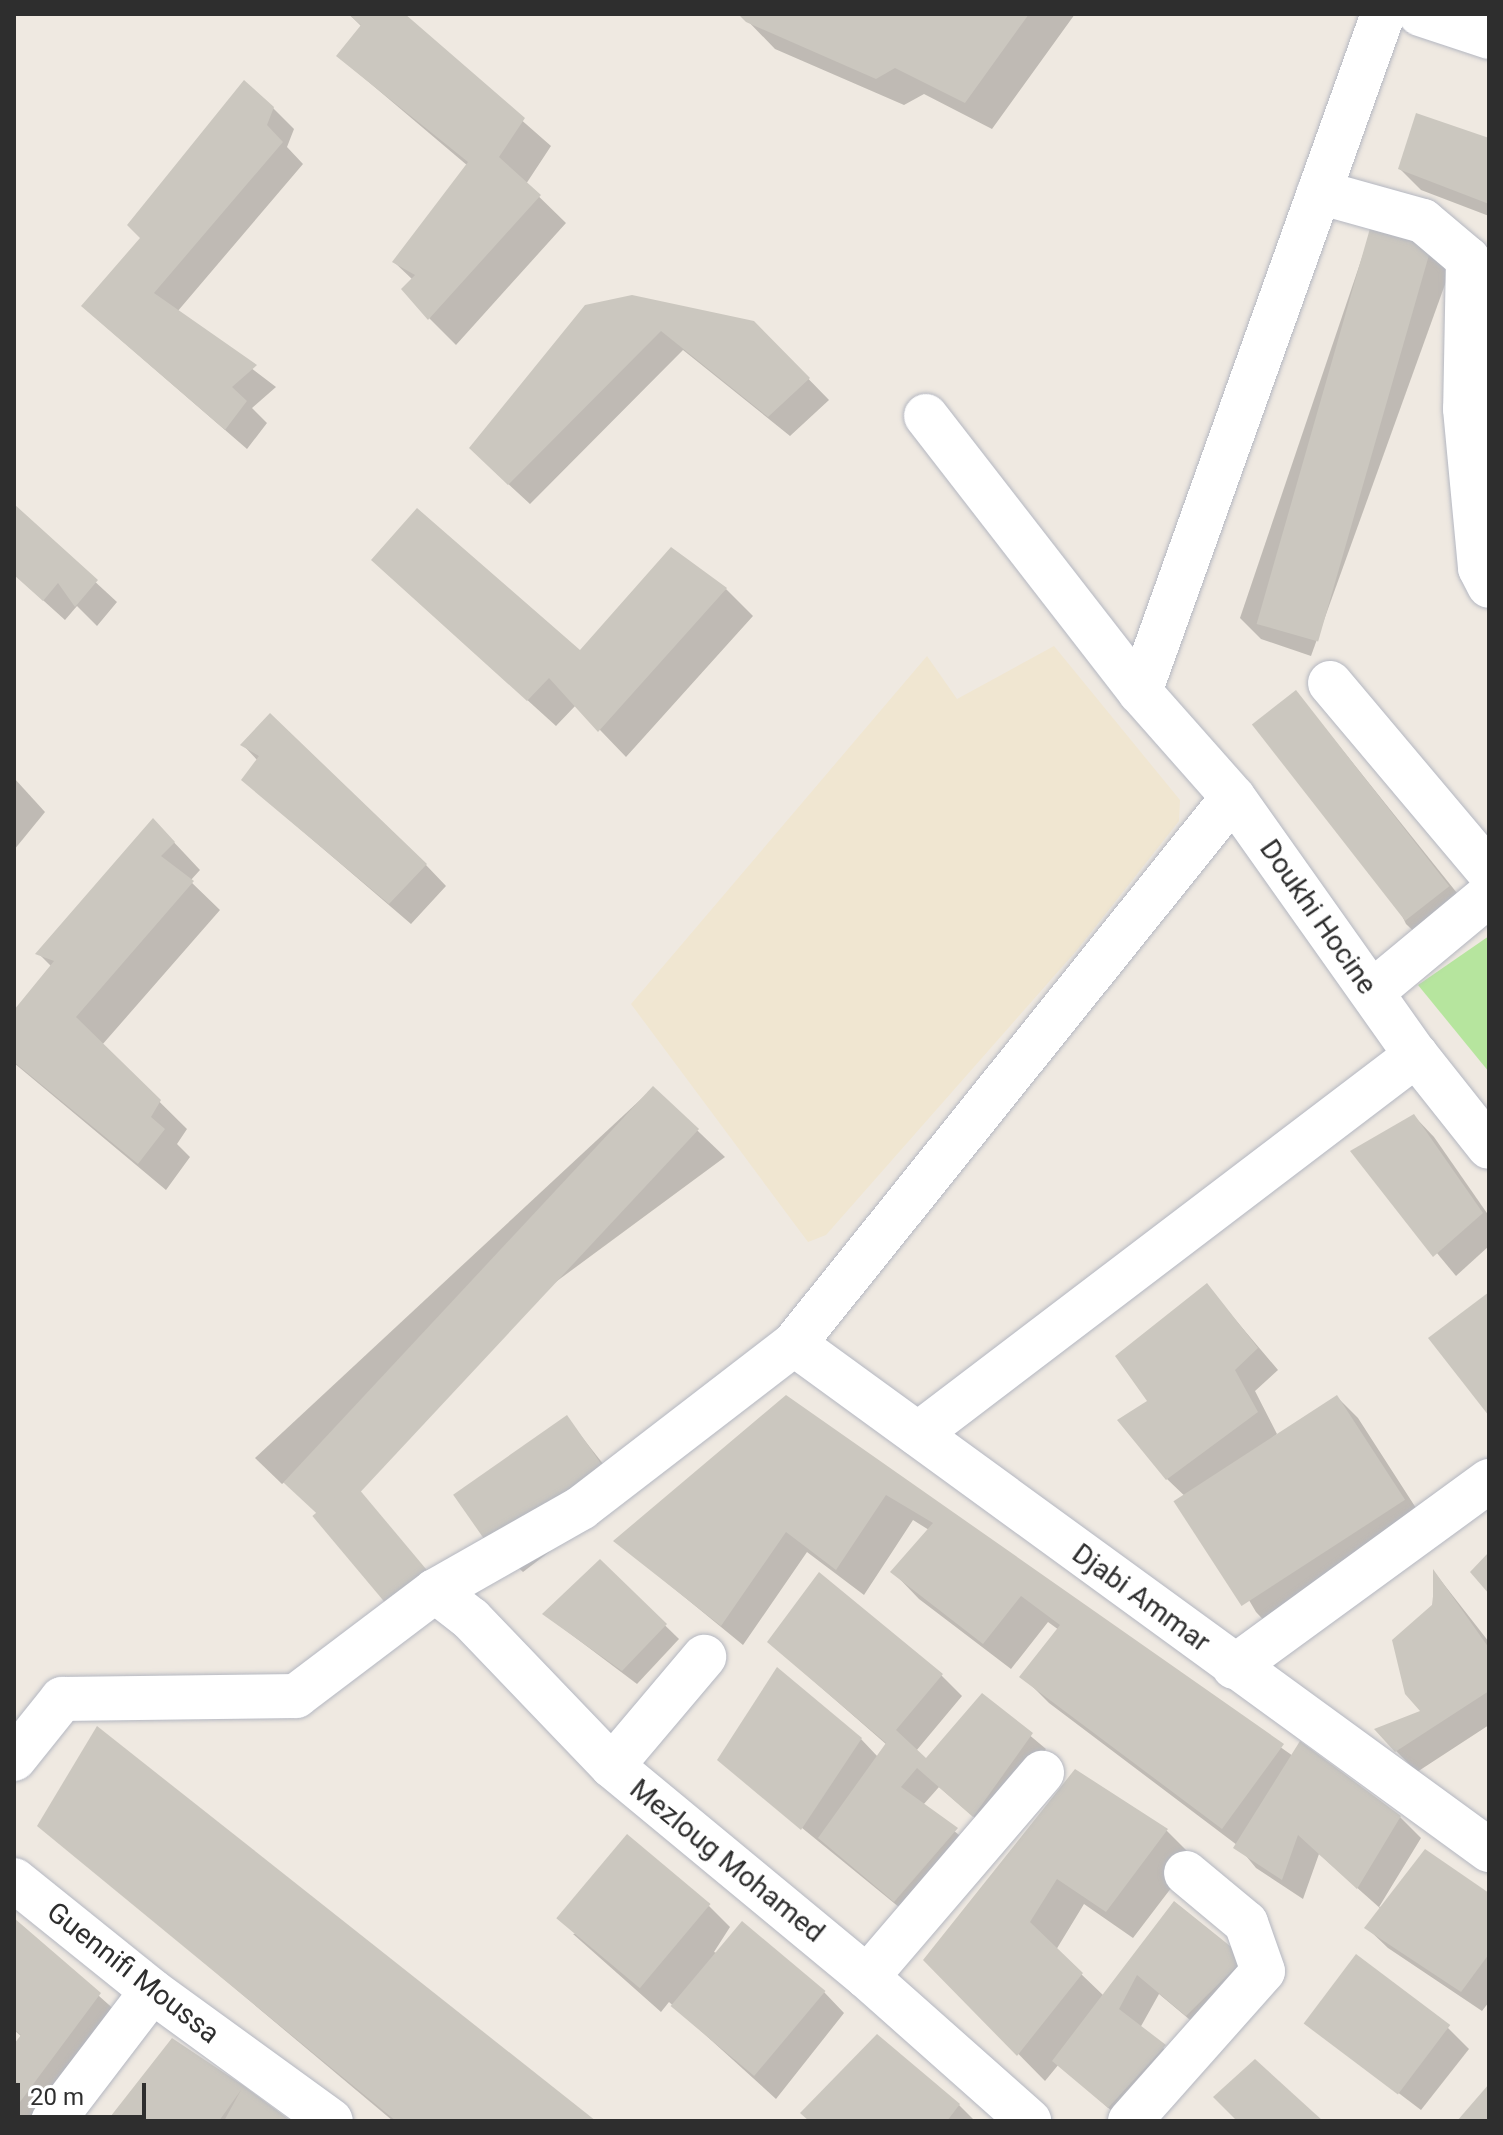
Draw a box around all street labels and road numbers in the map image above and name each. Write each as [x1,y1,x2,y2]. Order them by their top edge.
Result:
street label: Doukhi Hocine [1252,833,1384,1001]
street label: Djabi Ammar [1066,1537,1216,1659]
street label: Mezloug Mohamed [623,1772,831,1950]
street label: Guennifi Moussa [40,1895,226,2051]

